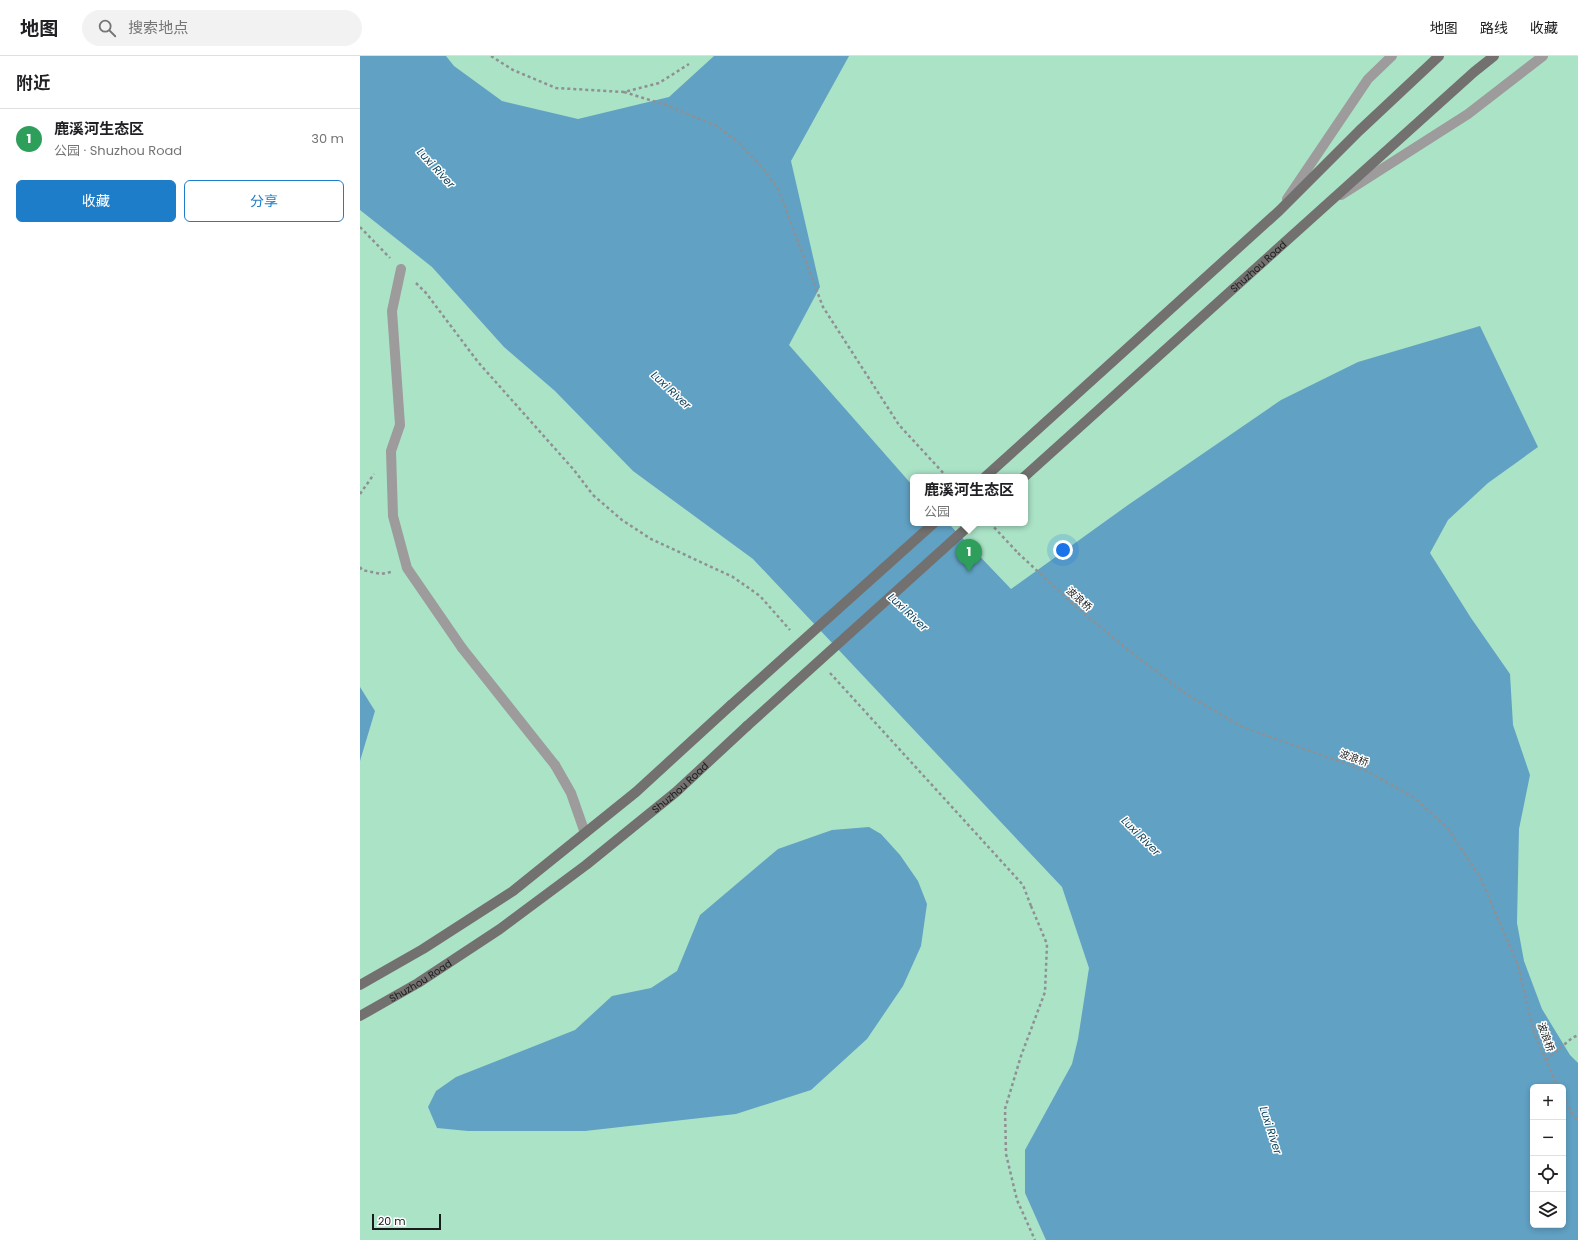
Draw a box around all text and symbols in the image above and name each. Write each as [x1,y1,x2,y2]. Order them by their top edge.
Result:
search box [82,10,362,46]
text: 地图 [20,15,58,42]
icon: search [96,17,118,39]
text: 搜索地点 [128,17,188,38]
text: 地图 [1430,18,1458,38]
text: 路线 [1480,18,1508,38]
text: 收藏 [1530,18,1558,38]
text: 附近 [16,71,50,95]
text: 鹿溪河生态区 [54,118,144,139]
text: 1 [27,129,31,148]
text: 30 m [311,129,344,148]
text: 公园 · Shuzhou Road [54,141,182,160]
water label: Luxi River [413,144,459,192]
button: 收藏 [16,180,176,222]
button: 分享 [184,180,344,222]
street label: Shuzhou Road [1227,237,1290,296]
water label: Luxi River [647,367,695,413]
popup [910,474,1028,526]
text: 鹿溪河生态区 [924,479,1014,500]
text: 公园 [924,502,950,521]
pin: 1 [956,539,982,572]
your location [1053,540,1073,560]
street label: 波浪桥 [1063,583,1095,615]
water label: Luxi River [884,589,932,635]
street label: 波浪桥 [1337,746,1371,770]
street label: Shuzhou Road [648,758,712,816]
water label: Luxi River [1118,813,1165,860]
street label: Shuzhou Road [386,955,455,1006]
street label: 波浪桥 [1534,1020,1558,1054]
map controls [1530,1084,1566,1228]
button: + [1530,1084,1566,1120]
water label: Luxi River [1256,1104,1287,1157]
button: − [1530,1120,1566,1156]
button: locate [1530,1156,1566,1192]
button: layers [1530,1192,1566,1228]
scale bar [372,1212,441,1231]
text: 20 m [378,1213,406,1229]

